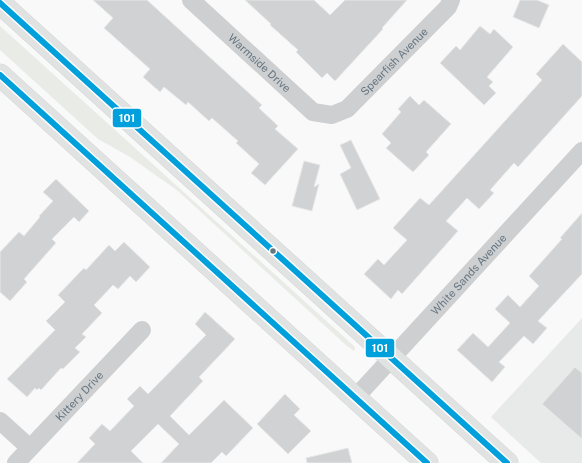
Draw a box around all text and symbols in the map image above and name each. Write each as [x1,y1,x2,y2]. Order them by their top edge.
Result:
street label: Spearfish Avenue [358,25,430,98]
street label: Warmside Drive [226,31,293,94]
line badge: 101 [112,108,142,128]
text: 101 [119,112,135,124]
street label: White Sands Avenue [429,232,509,317]
unlabelled marker [268,246,278,256]
line badge: 101 [365,338,395,358]
text: 101 [372,342,388,354]
street label: Kittery Drive [53,369,106,423]

